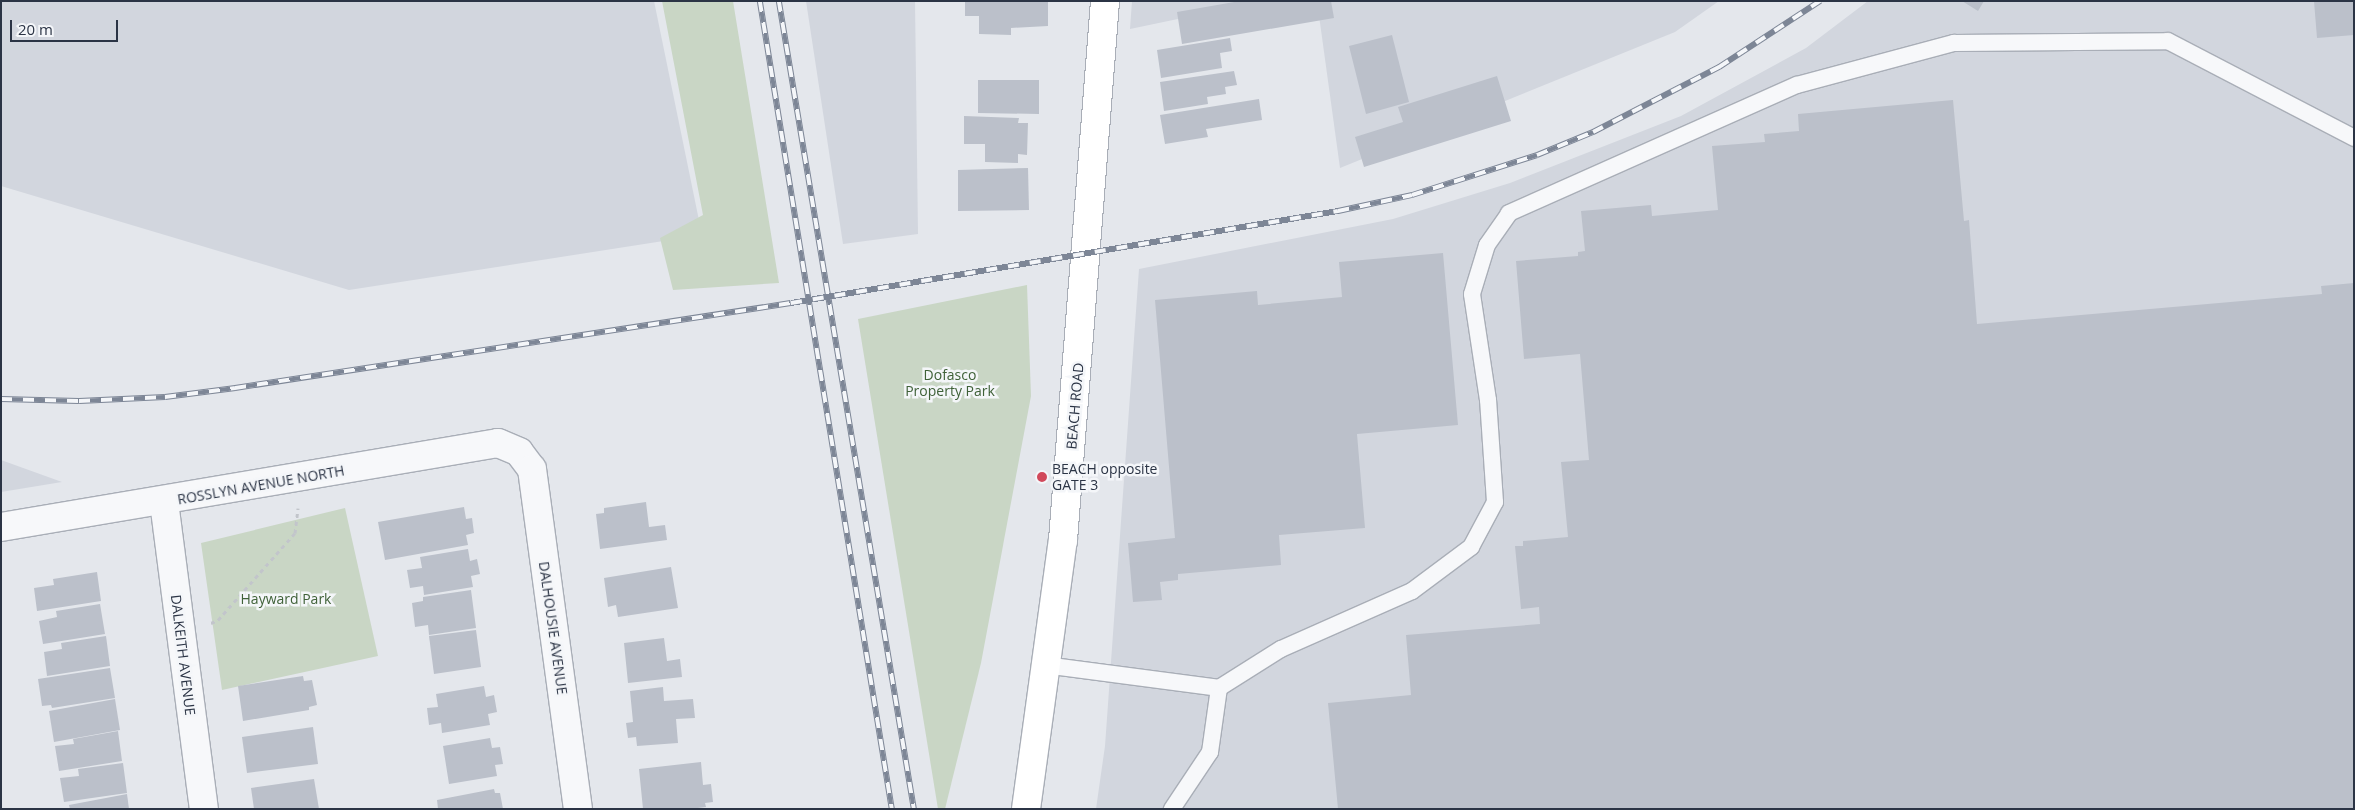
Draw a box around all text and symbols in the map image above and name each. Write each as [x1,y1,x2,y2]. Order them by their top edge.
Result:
scale bar [12,10,120,42]
text: 20 m [18,19,53,39]
street label: BEACH ROAD [1063,362,1087,450]
park label: Dofasco Property Park [905,367,995,400]
place label: BEACH opposite GATE 3 [1052,461,1157,494]
street label: ROSSLYN AVENUE NORTH [176,462,346,508]
marker: BEACH opposite GATE 3 [1036,471,1048,483]
street label: DALHOUSIE AVENUE [535,560,571,696]
park label: Hayward Park [241,591,331,607]
street label: DALKEITH AVENUE [167,594,199,716]

